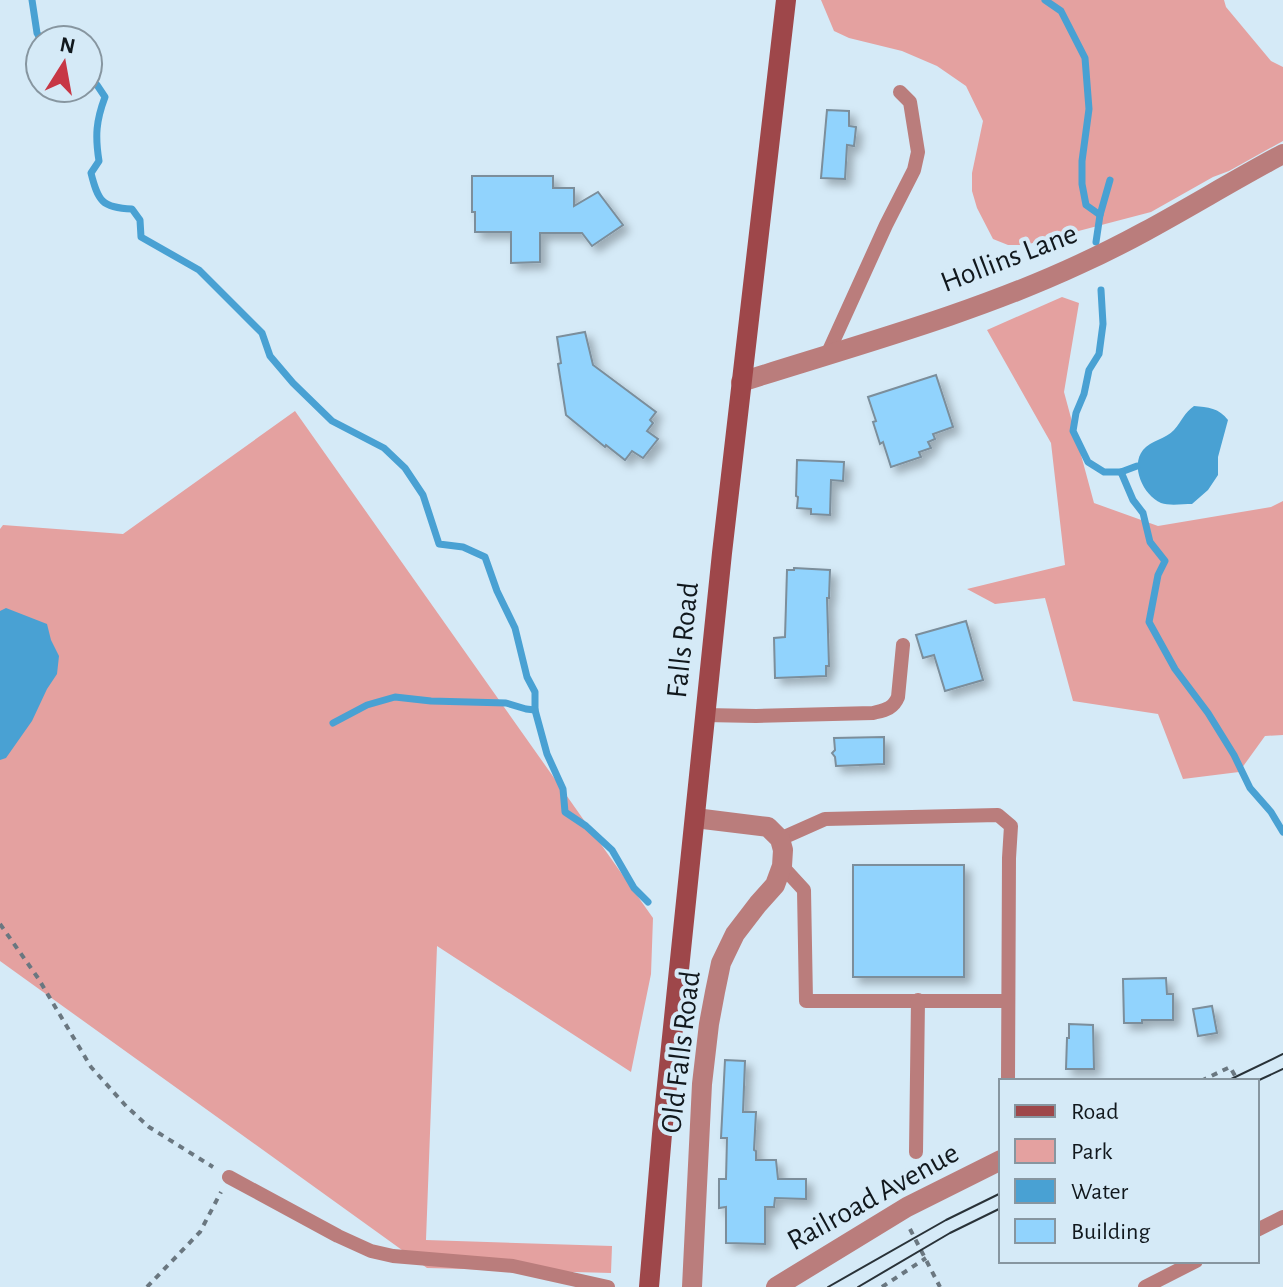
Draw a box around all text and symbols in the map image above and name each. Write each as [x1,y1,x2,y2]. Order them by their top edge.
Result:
north arrow [24,24,104,104]
text: N [58,33,77,58]
street label: Hollins Lane [937,218,1081,298]
street label: Falls Road [662,580,704,700]
street label: Old Falls Road [656,969,706,1135]
legend [999,1079,1259,1263]
text: Road [1071,1100,1119,1124]
street label: Railroad Avenue [782,1138,964,1256]
text: Park [1071,1140,1112,1164]
text: Water [1071,1180,1129,1204]
text: Building [1071,1220,1150,1244]

